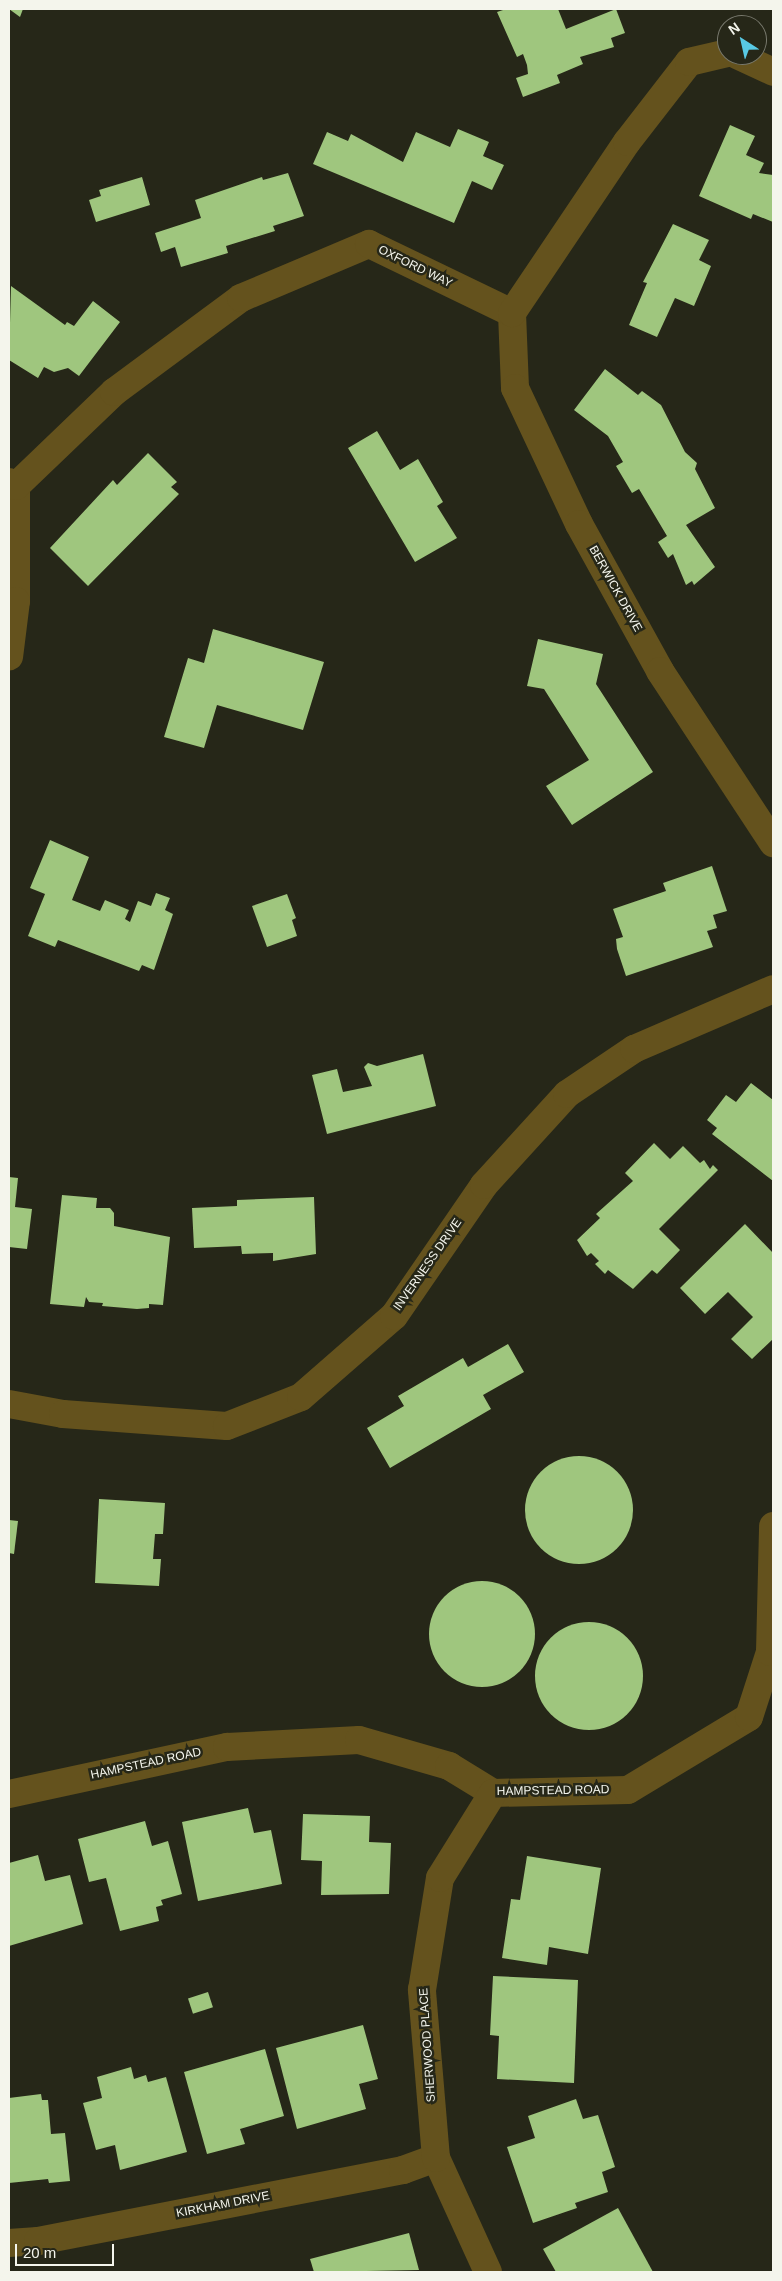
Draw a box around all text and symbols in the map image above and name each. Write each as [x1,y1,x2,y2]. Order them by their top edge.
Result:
north arrow [717,15,767,65]
text: N [725,19,743,38]
street label: OXFORD WAY [376,243,454,291]
street label: BERWICK DRIVE [585,544,645,634]
street label: INVERNESS DRIVE [391,1216,465,1314]
street label: HAMPSTEAD ROAD [89,1745,203,1783]
street label: HAMPSTEAD ROAD [497,1783,609,1799]
street label: SHERWOOD PLACE [417,1987,439,2103]
street label: KIRKHAM DRIVE [175,2189,271,2221]
scale bar [18,2234,116,2266]
text: 20 m [23,2244,56,2261]

